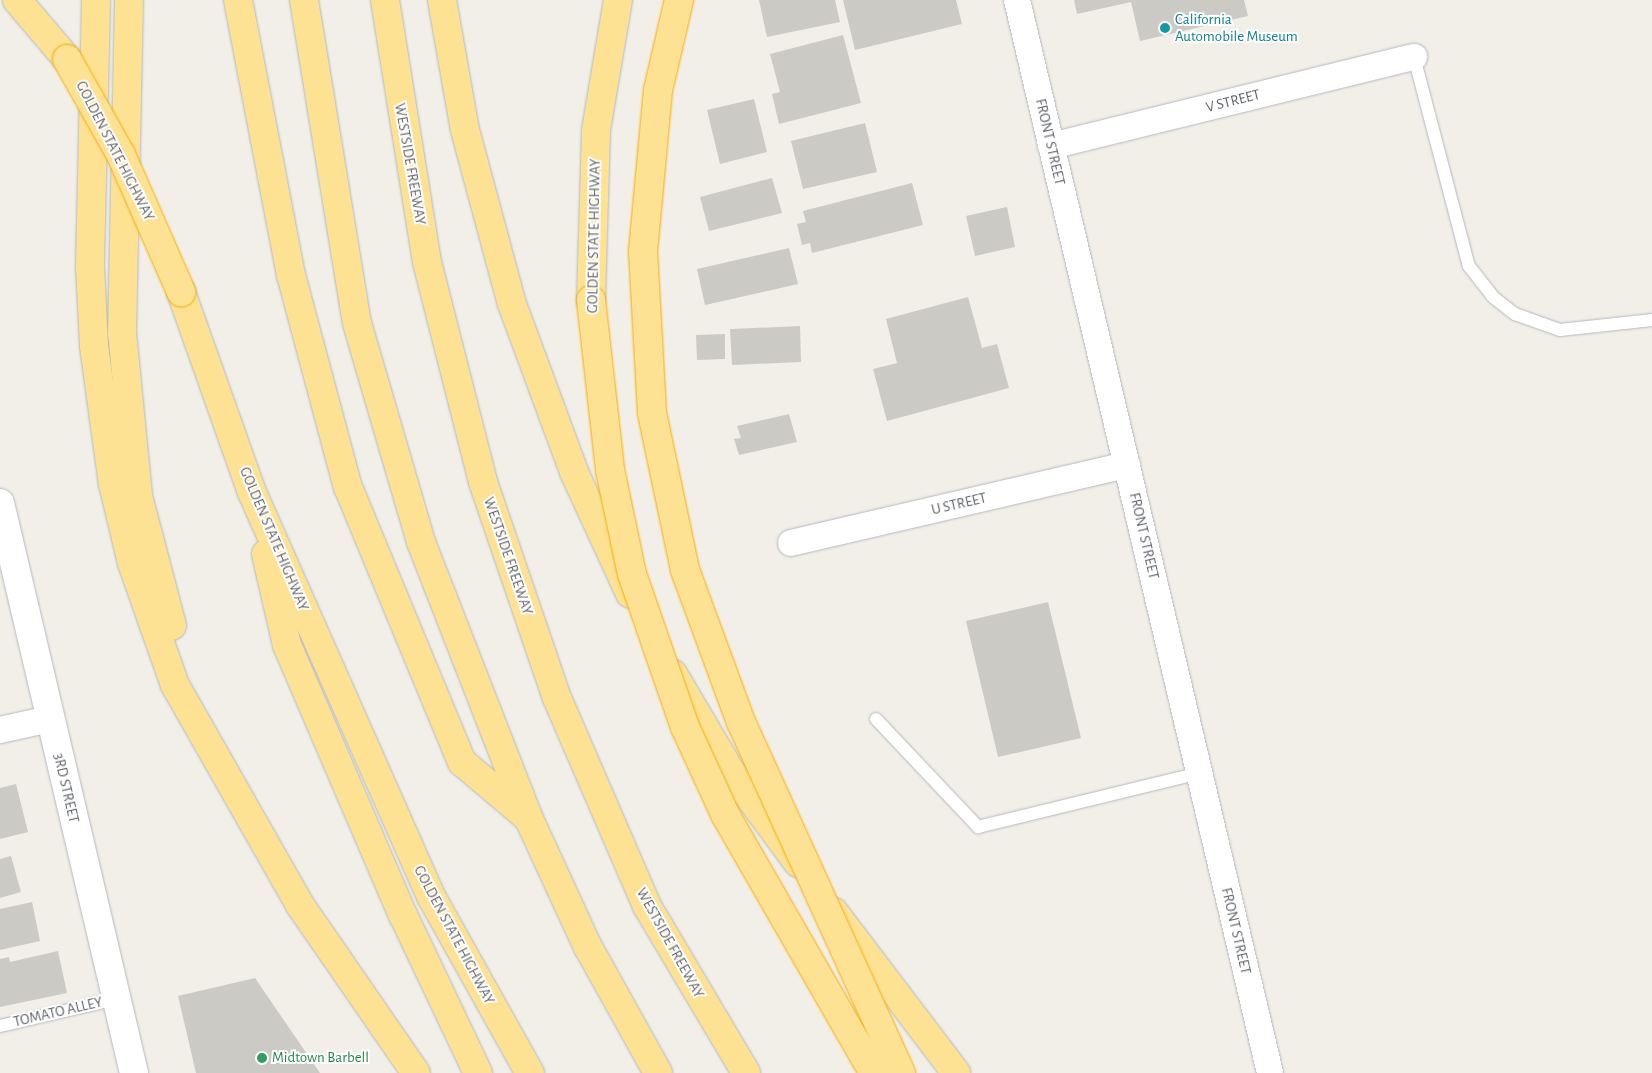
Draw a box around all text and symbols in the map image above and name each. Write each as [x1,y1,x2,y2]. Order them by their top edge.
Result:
place label: California Automobile Museum [1175,10,1298,45]
marker: California Automobile Museum [1159,22,1171,34]
street label: GOLDEN STATE HIGHWAY [72,78,158,224]
street label: V STREET [1204,86,1262,116]
street label: FRONT STREET [1031,97,1069,187]
street label: WESTSIDE FREEWAY [390,102,430,226]
street label: GOLDEN STATE HIGHWAY [584,159,604,313]
street label: GOLDEN STATE HIGHWAY [236,464,312,614]
street label: U STREET [930,489,988,519]
street label: FRONT STREET [1125,491,1163,581]
street label: WESTSIDE FREEWAY [479,495,537,617]
street label: 3RD STREET [49,751,83,825]
street label: GOLDEN STATE HIGHWAY [410,863,498,1007]
street label: WESTSIDE FREEWAY [632,885,708,1001]
street label: FRONT STREET [1217,886,1255,976]
street label: TOMATO ALLEY [12,993,104,1031]
place label: Midtown Barbell [272,1049,369,1067]
marker: Midtown Barbell [256,1052,268,1064]

